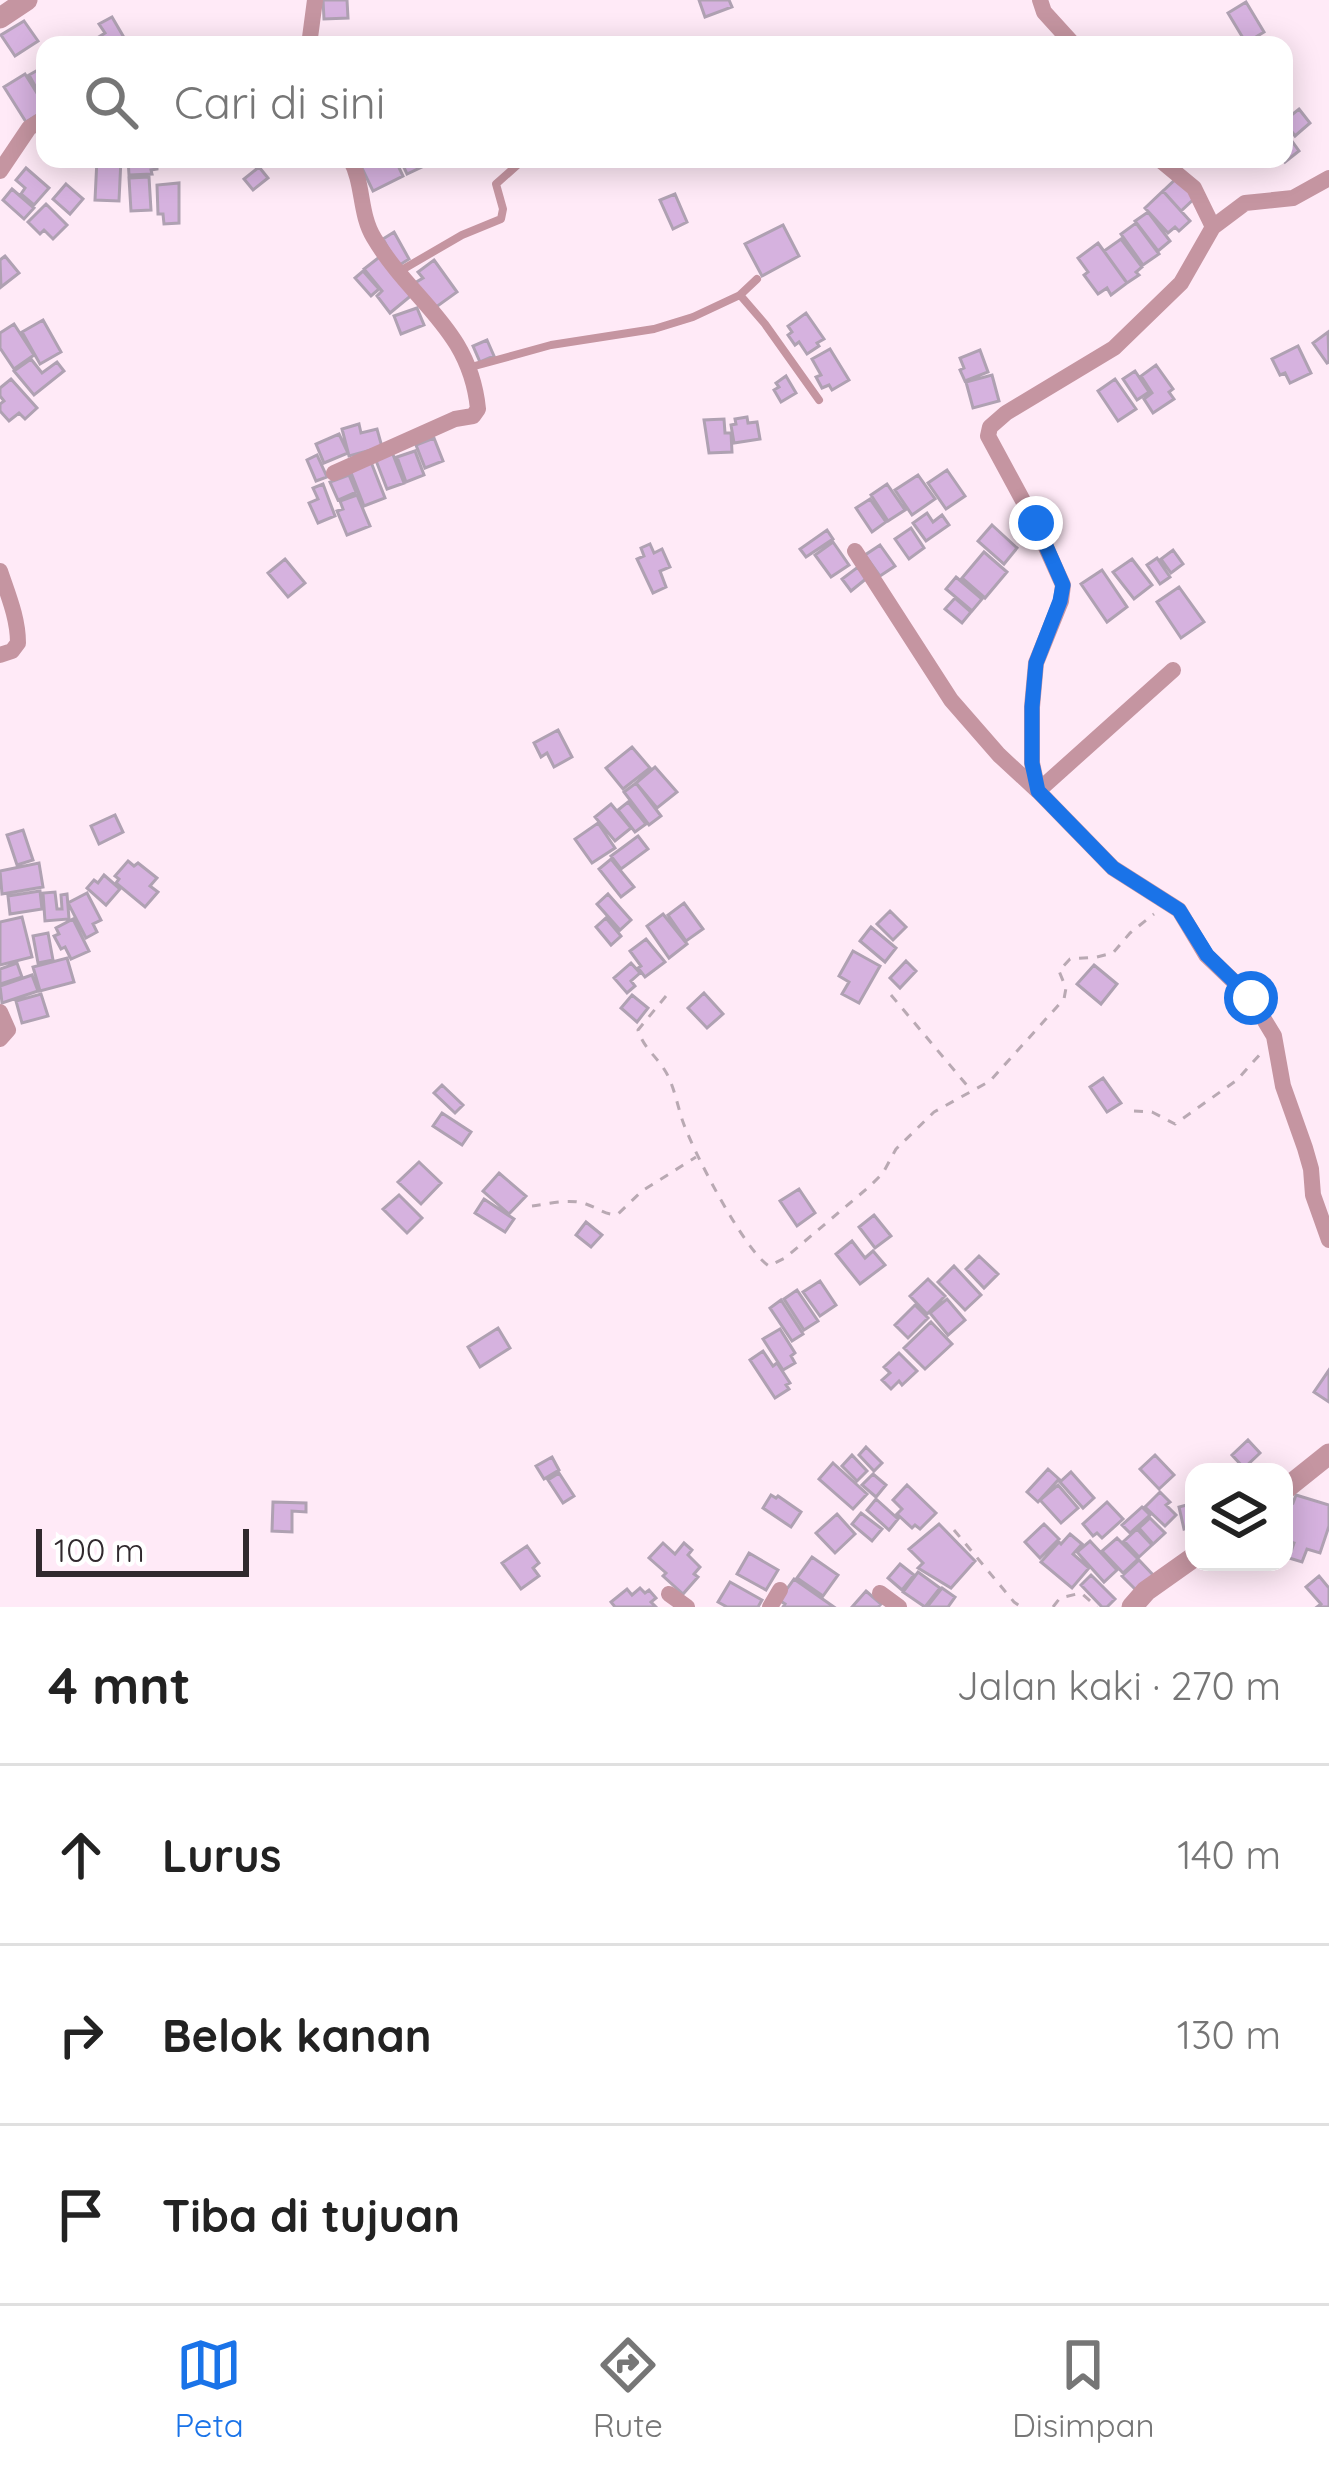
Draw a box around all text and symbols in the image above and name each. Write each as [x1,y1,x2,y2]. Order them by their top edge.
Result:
search box [36,36,1293,168]
icon: search [78,69,144,135]
text: Cari di sini [174,74,385,130]
route end [1009,496,1063,550]
route start [1224,971,1278,1025]
map controls [1185,1463,1293,1571]
button: layers [1185,1463,1293,1571]
scale bar [36,1523,249,1576]
text: 100 m [54,1529,145,1570]
text: 4 mnt [48,1653,191,1717]
text: Jalan kaki · 270 m [957,1661,1281,1710]
icon: ahead [48,1822,114,1888]
text: Lurus [162,1827,281,1883]
text: 140 m [1177,1830,1281,1879]
icon: right [48,2002,114,2068]
text: Belok kanan [162,2007,432,2063]
text: 130 m [1177,2010,1281,2059]
icon: arrive [48,2182,114,2248]
text: Tiba di tujuan [162,2187,460,2243]
tab: Peta [175,2332,244,2445]
tab: Rute [593,2332,663,2445]
tab: Disimpan [1012,2332,1154,2445]

